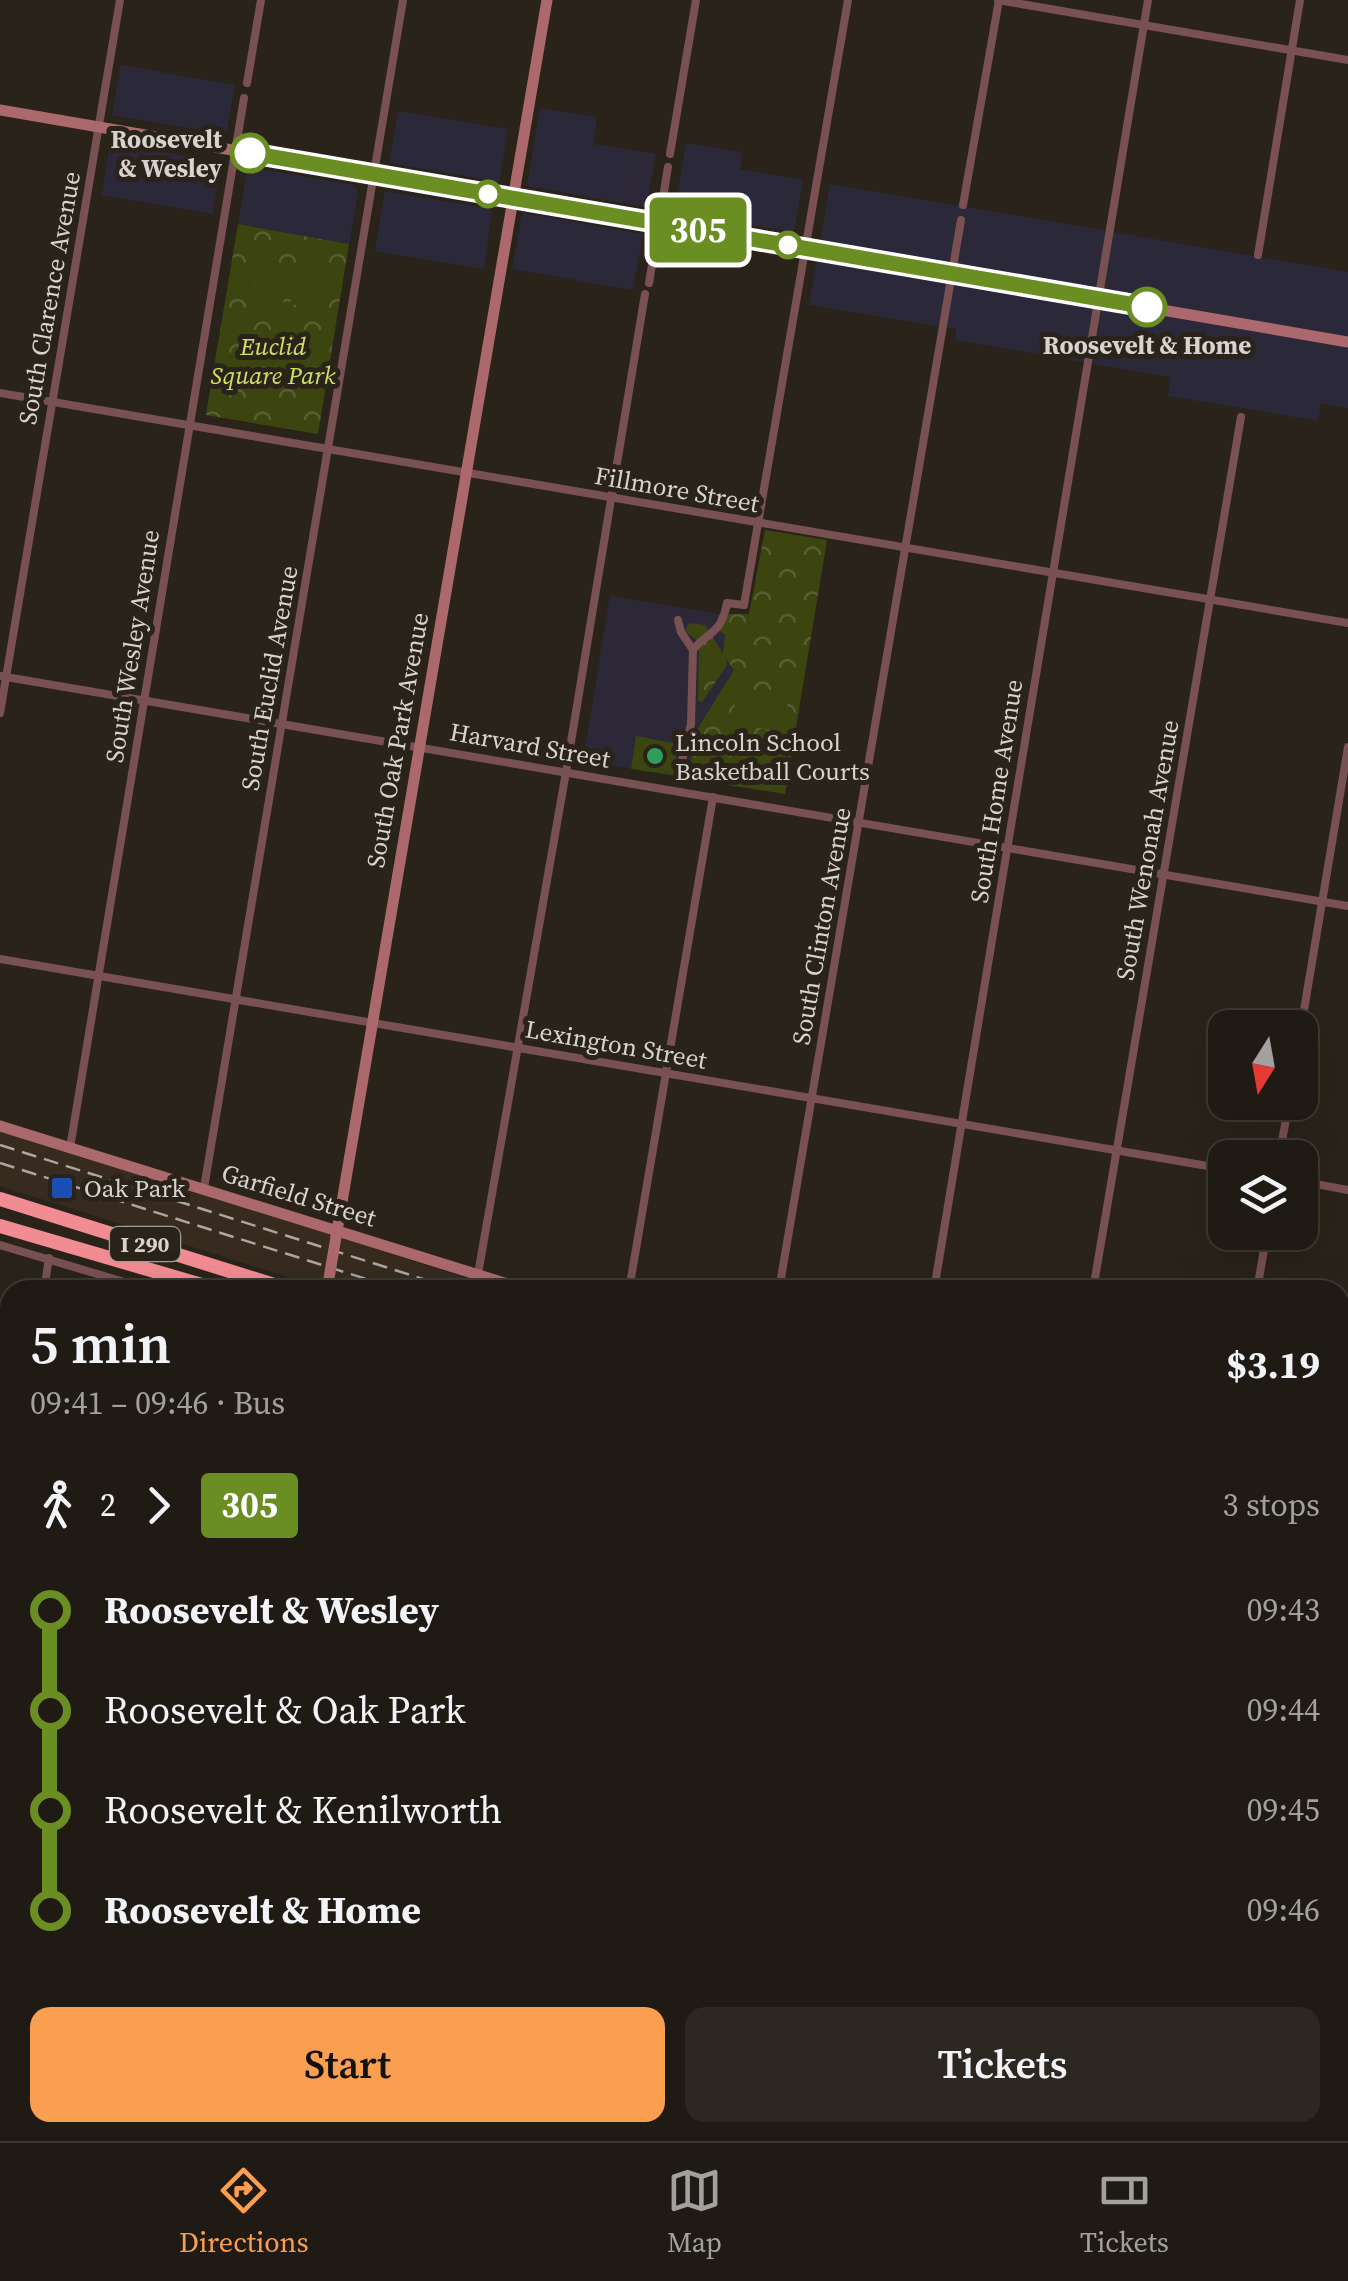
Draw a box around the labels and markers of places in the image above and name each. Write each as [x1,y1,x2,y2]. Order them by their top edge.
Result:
place label: Roosevelt & Wesley [110,122,223,185]
marker: Roosevelt & Wesley [231,134,269,172]
unlabelled marker [475,181,501,207]
unlabelled marker [775,232,801,258]
marker: Roosevelt & Home [1128,288,1166,326]
place label: Roosevelt & Home [1043,328,1251,362]
place label: Lincoln School Basketball Courts [675,725,870,788]
marker: Lincoln School Basketball Courts [644,745,666,767]
place label: Oak Park [84,1171,186,1205]
marker: Oak Park [49,1175,75,1201]

